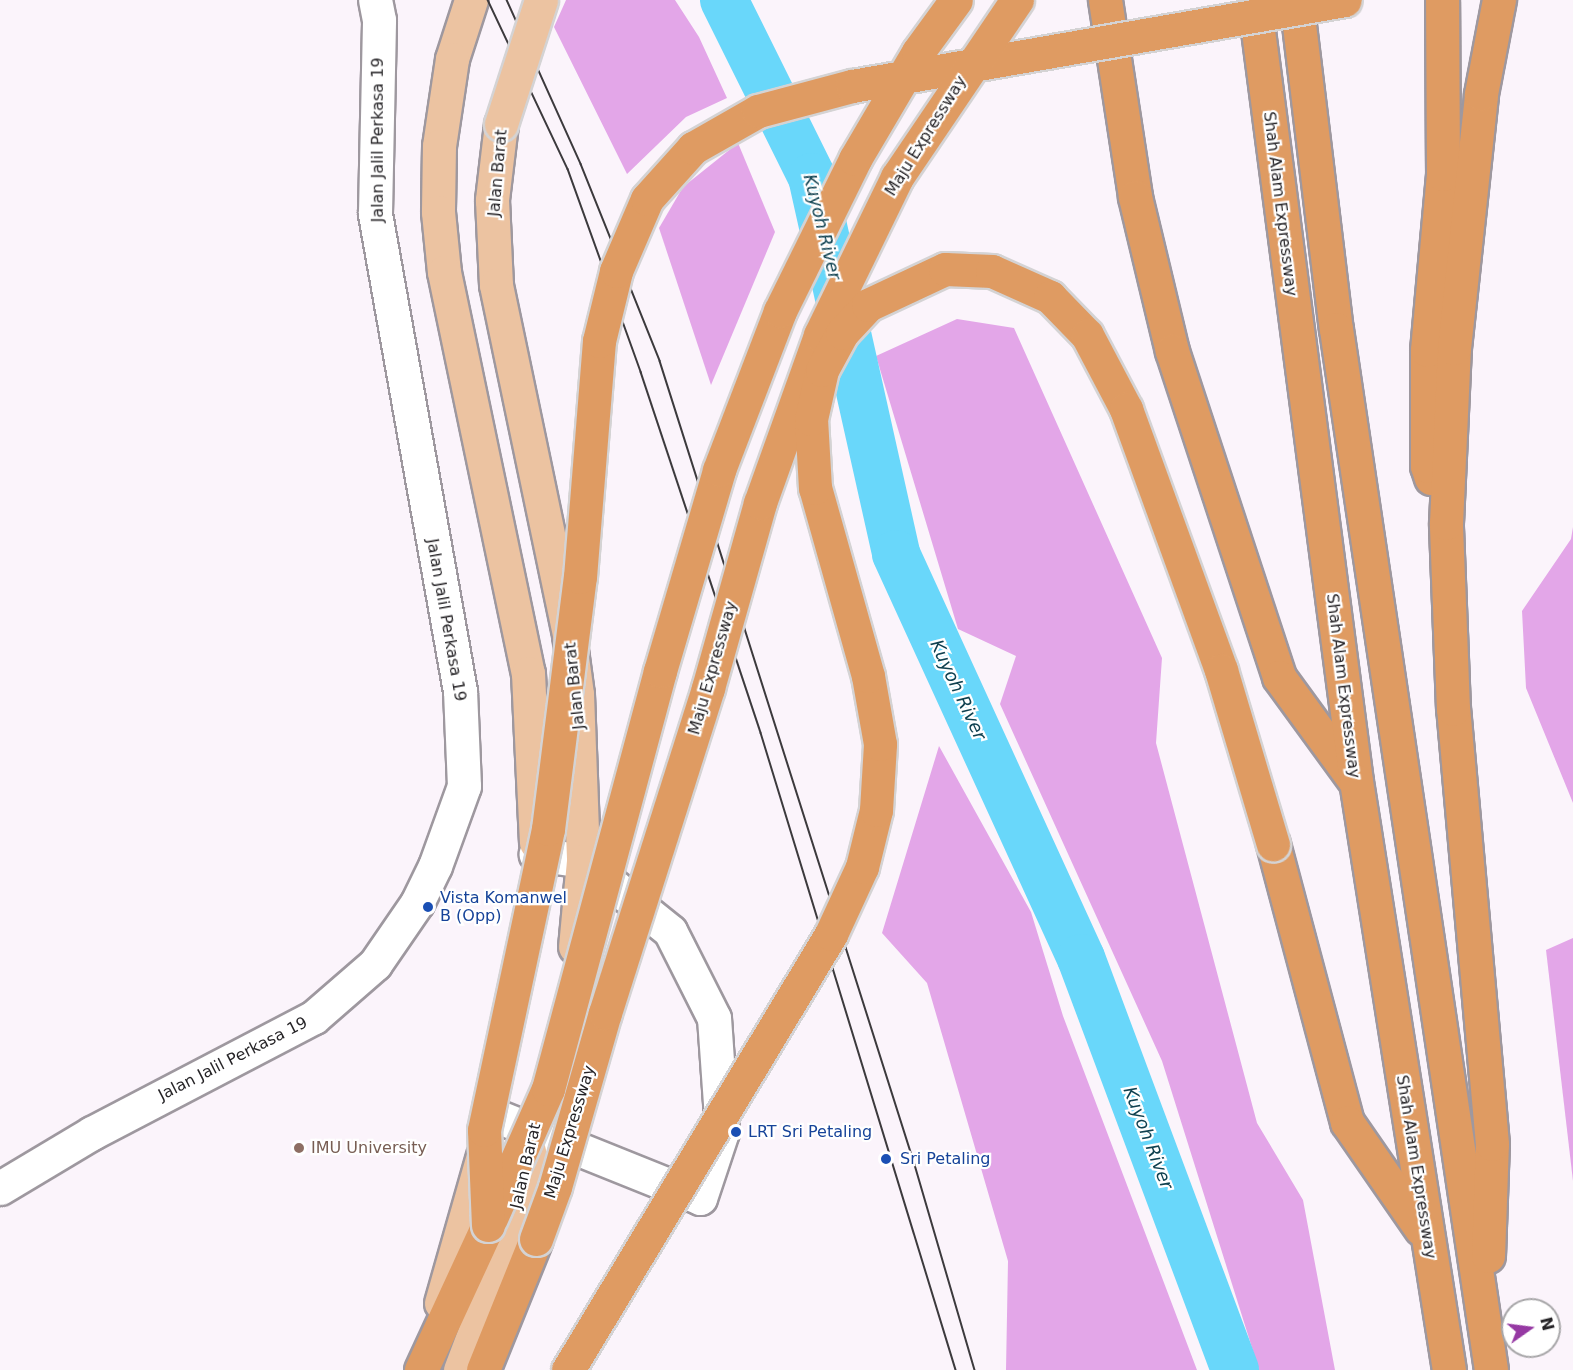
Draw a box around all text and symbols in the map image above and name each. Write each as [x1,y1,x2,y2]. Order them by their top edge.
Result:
street label: Jalan Jalil Perkasa 19 [368,58,388,222]
street label: Maju Expressway [881,72,971,200]
street label: Shah Alam Expressway [1259,111,1301,297]
street label: Jalan Barat [485,129,511,217]
water label: Kuyoh River [798,172,846,282]
street label: Jalan Jalil Perkasa 19 [422,537,470,703]
street label: Shah Alam Expressway [1322,593,1364,779]
street label: Maju Expressway [685,599,741,737]
water label: Kuyoh River [925,636,991,744]
street label: Jalan Barat [561,642,589,730]
place label: Vista Komanwel B (Opp) [440,888,567,926]
marker: Vista Komanwel B (Opp) [421,900,435,914]
street label: Jalan Jalil Perkasa 19 [155,1013,311,1105]
street label: Maju Expressway [541,1063,599,1201]
street label: Shah Alam Expressway [1392,1074,1440,1260]
water label: Kuyoh River [1119,1084,1177,1192]
street label: Jalan Barat [507,1121,545,1211]
place label: LRT Sri Petaling [748,1122,872,1142]
marker: LRT Sri Petaling [729,1125,743,1139]
place label: IMU University [311,1138,427,1158]
marker: IMU University [292,1141,306,1155]
place label: Sri Petaling [900,1149,990,1169]
marker: Sri Petaling [877,1150,895,1168]
north arrow [1501,1298,1561,1358]
text: N [1536,1315,1558,1333]

